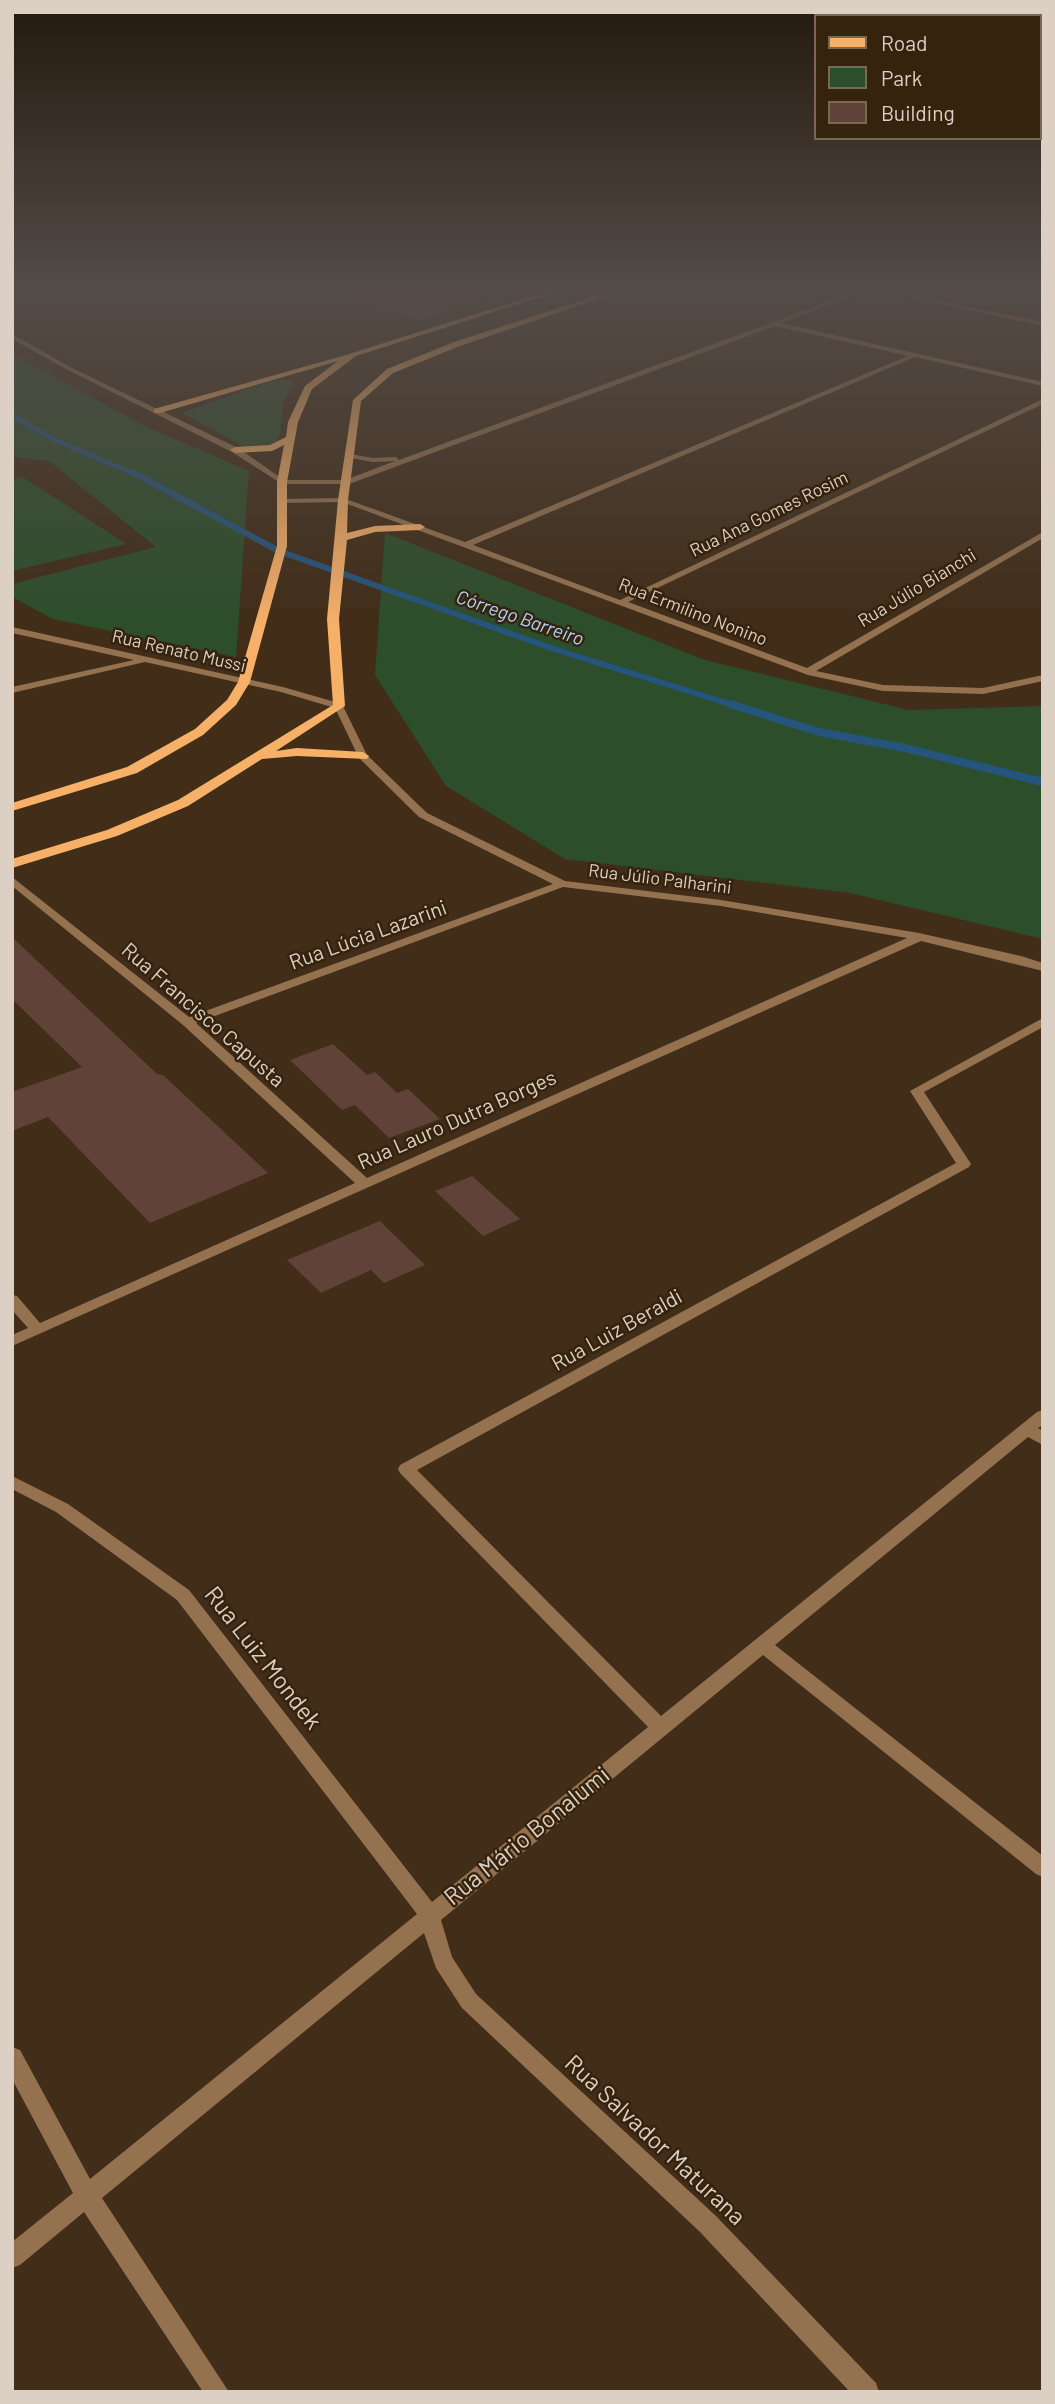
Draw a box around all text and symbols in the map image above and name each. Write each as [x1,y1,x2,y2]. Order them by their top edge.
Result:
legend [814,14,1041,140]
text: Road [881,30,927,55]
text: Park [881,65,922,90]
text: Building [881,100,955,125]
street label: Rua Ana Gomes Rosim [686,466,852,562]
street label: Rua Júlio Bianchi [854,544,980,632]
street label: Rua Ermilino Nonino [615,574,771,650]
water label: Córrego Barreiro [453,585,587,651]
street label: Rua Renato Mussi [110,625,248,677]
street label: Rua Júlio Palharini [587,860,733,898]
street label: Rua Lúcia Lazarini [286,895,450,975]
street label: Rua Francisco Capusta [116,937,290,1093]
street label: Rua Lauro Dutra Borges [354,1065,560,1175]
street label: Rua Luiz Beraldi [547,1284,687,1376]
street label: Rua Luiz Mondek [198,1581,328,1735]
street label: Rua Mário Bonalumi [439,1760,615,1912]
street label: Rua Salvador Maturana [559,2049,751,2231]

